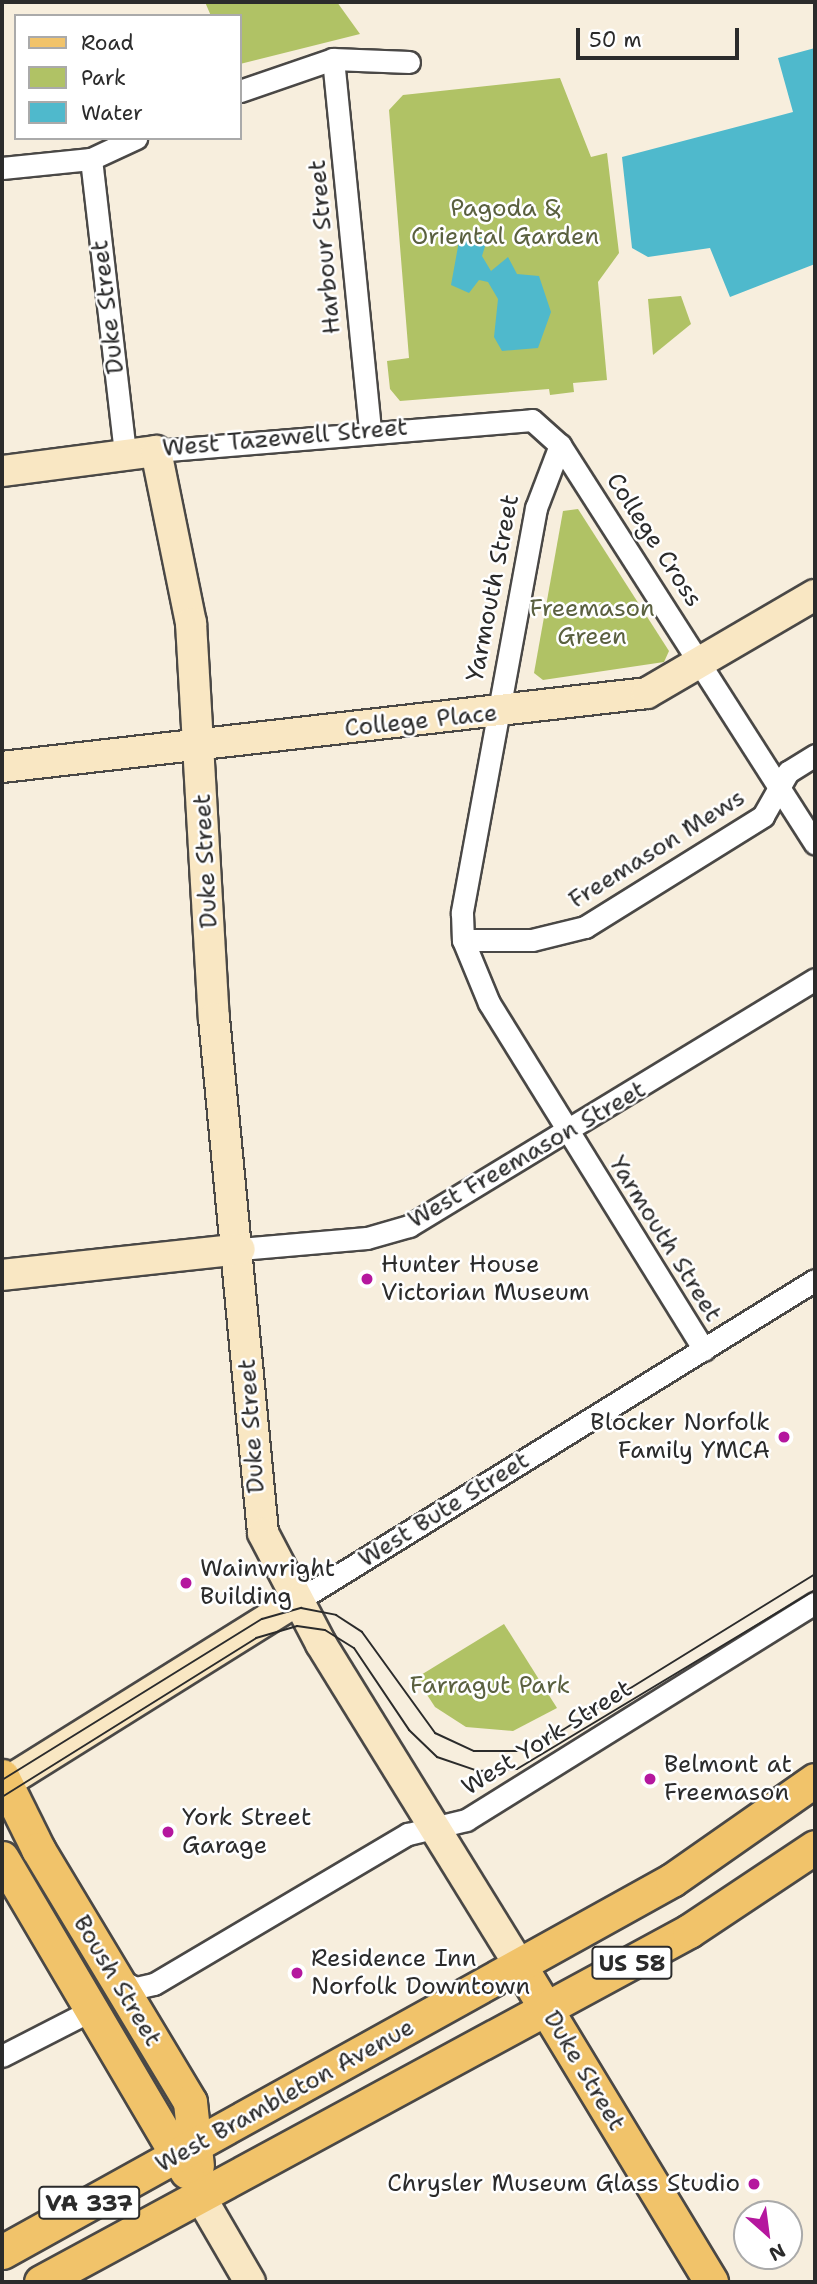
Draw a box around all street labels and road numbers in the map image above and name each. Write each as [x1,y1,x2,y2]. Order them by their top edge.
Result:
street label: Harbour Street [303,159,347,335]
street label: Duke Street [85,238,131,376]
street label: West Tazewell Street [161,413,409,463]
street label: College Cross [600,468,708,612]
street label: Yarmouth Street [461,492,525,684]
street label: College Place [343,699,499,743]
street label: Freemason Mews [564,783,750,915]
street label: Duke Street [188,793,224,929]
street label: West Freemason Street [403,1075,651,1235]
street label: Yarmouth Street [603,1151,727,1327]
street label: Duke Street [233,1358,271,1494]
street label: West Bute Street [354,1446,534,1574]
street label: West York Street [457,1674,637,1802]
street label: Boush Street [67,1910,167,2052]
road number: US 58 [590,1944,674,1982]
street label: Duke Street [537,2006,631,2136]
street label: West Brambleton Avenue [151,2013,419,2179]
road number: VA 337 [36,2184,142,2222]

